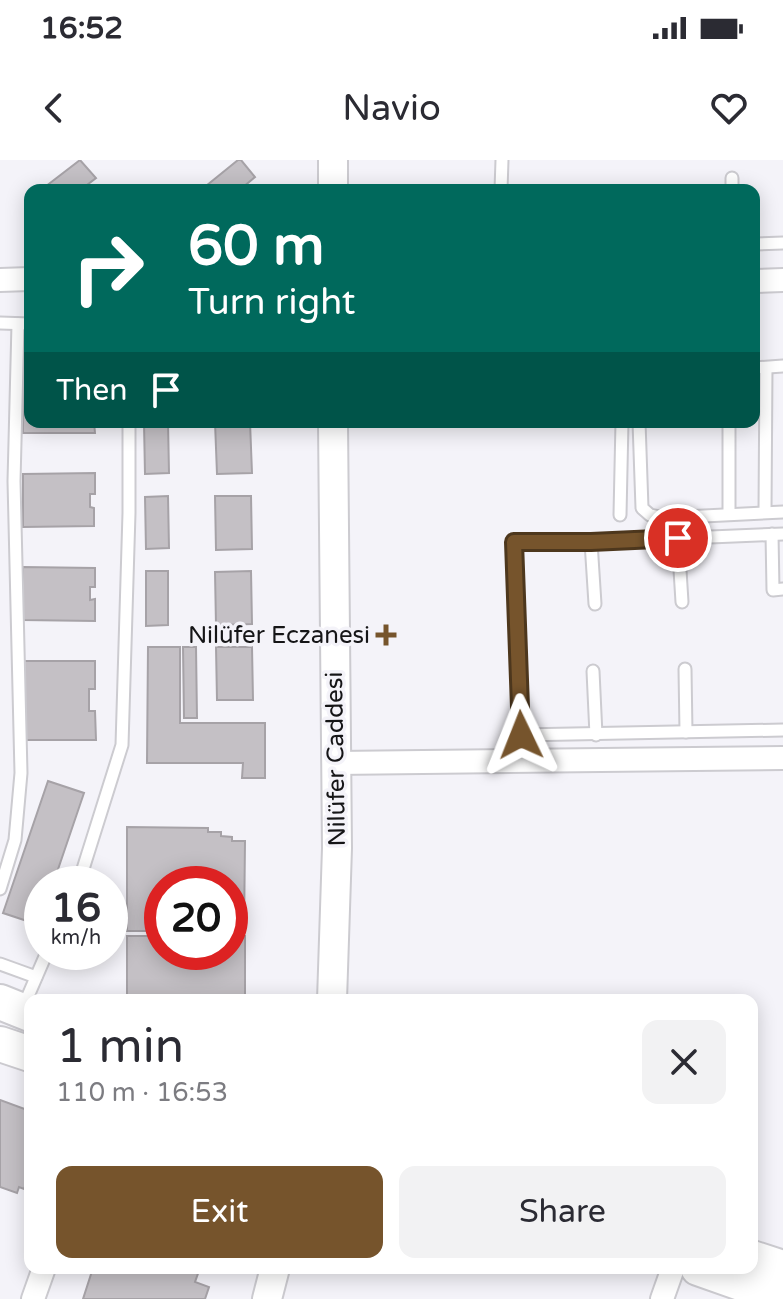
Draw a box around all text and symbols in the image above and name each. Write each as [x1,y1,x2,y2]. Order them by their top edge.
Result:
text: 16:52 [40,10,123,47]
icon: back [32,86,76,130]
icon: heart [707,86,751,130]
text: Navio [342,87,441,130]
text: 60 m [188,213,324,280]
icon: right [56,216,160,320]
text: Turn right [188,281,355,324]
icon: arrive [144,368,188,412]
text: Then [56,372,128,409]
pin [644,504,712,572]
icon: arrive [656,516,700,560]
place label: Nilüfer Eczanesi [188,621,370,650]
marker: Nilüfer Eczanesi [377,626,395,644]
street label: Nilüfer Caddesi [320,671,352,847]
position arrow [479,693,563,777]
speed limit sign: 20 [144,866,248,970]
text: 16 [51,884,101,932]
text: km/h [51,926,101,950]
text: 1 min [56,1018,184,1076]
button: close [642,1020,726,1104]
text: 110 m · 16:53 [56,1077,228,1108]
button: Exit [56,1166,383,1258]
button: Share [399,1166,726,1258]

